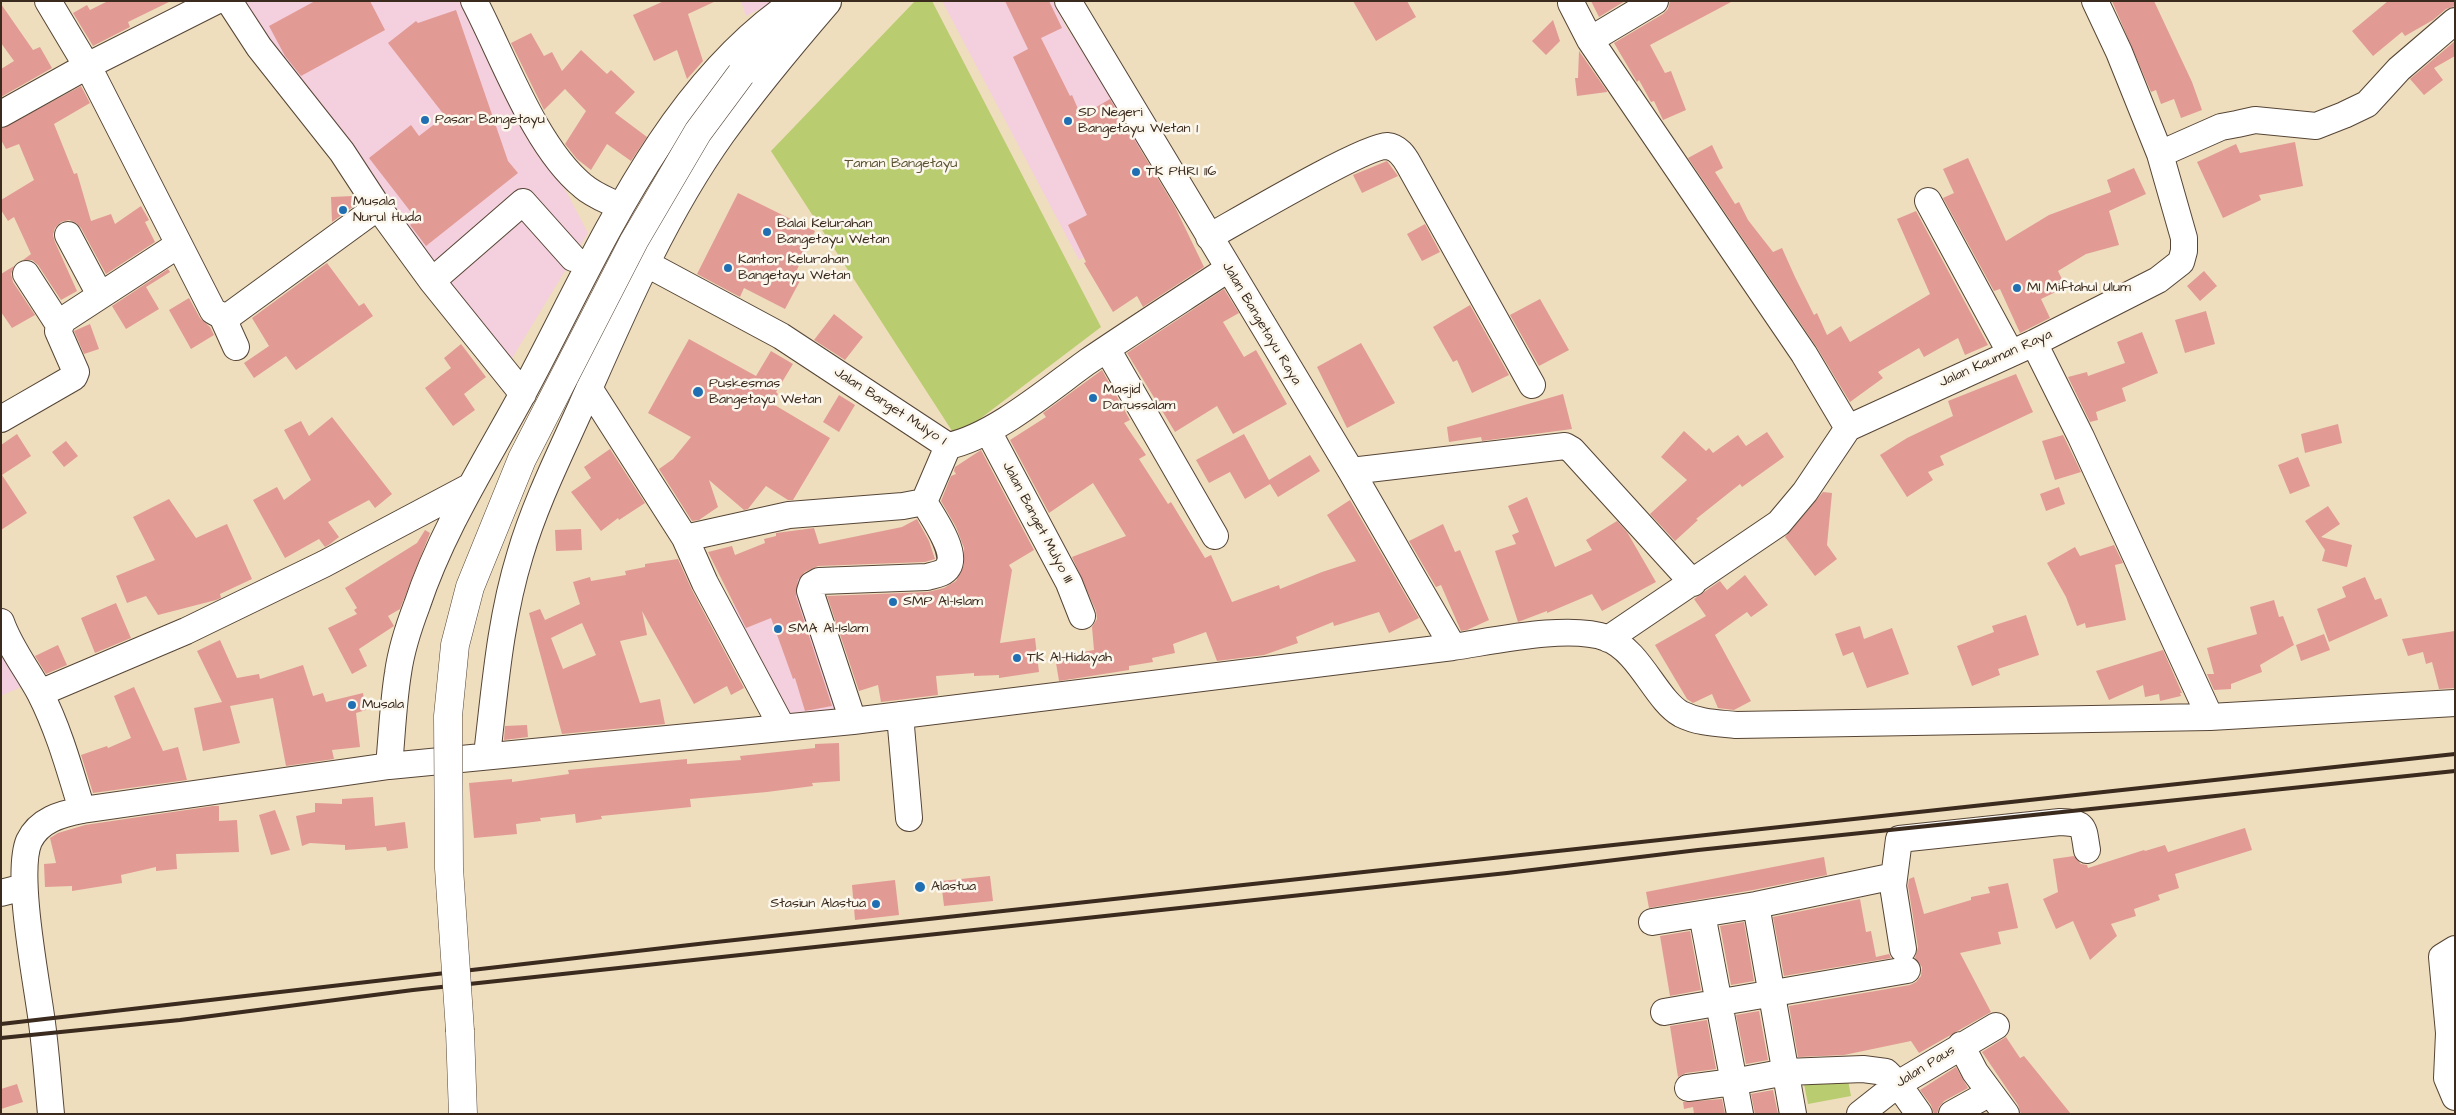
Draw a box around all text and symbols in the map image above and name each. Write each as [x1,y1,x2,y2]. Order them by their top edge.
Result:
place label: SD Negeri Bangetayu Wetan 1 [1078,105,1198,138]
place label: Pasar Bangetayu [435,112,545,128]
marker: Pasar Bangetayu [419,114,431,126]
marker: SD Negeri Bangetayu Wetan 1 [1062,115,1074,127]
park label: Taman Bangetayu [845,156,957,172]
place label: TK PHRI 116 [1146,164,1216,180]
marker: TK PHRI 116 [1130,166,1142,178]
place label: Musala Nurul Huda [353,194,421,226]
marker: Musala Nurul Huda [337,204,349,216]
place label: Balai Kelurahan Bangetayu Wetan [777,216,890,248]
marker: Balai Kelurahan Bangetayu Wetan [761,226,773,238]
place label: Kantor Kelurahan Bangetayu Wetan [738,252,851,284]
street label: Jalan Bangetayu Raya [1218,259,1304,389]
marker: Kantor Kelurahan Bangetayu Wetan [722,262,734,274]
place label: MI Miftahul Ulum [2027,280,2131,296]
marker: MI Miftahul Ulum [2011,282,2023,294]
street label: Jalan Kauman Raya [1937,327,2055,391]
street label: Jalan Banget Mulyo I [831,364,949,450]
place label: Puskesmas Bangetayu Wetan [709,376,822,408]
place label: Masjid Darussalam [1103,382,1175,414]
marker: Puskesmas Bangetayu Wetan [691,385,705,399]
marker: Masjid Darussalam [1087,392,1099,404]
street label: Jalan Banget Mulyo III [998,459,1076,587]
place label: SMP Al-Islam [903,594,983,610]
marker: SMP Al-Islam [887,596,899,608]
place label: SMA Al-Islam [788,621,868,637]
marker: SMA Al-Islam [772,623,784,635]
place label: TK Al-Hidayah [1027,650,1112,666]
marker: TK Al-Hidayah [1011,652,1023,664]
place label: Musala [362,697,404,713]
marker: Musala [346,699,358,711]
place label: Alastua [931,879,976,895]
marker: Alastua [913,880,927,894]
place label: Stasiun Alastua [770,896,866,912]
marker: Stasiun Alastua [870,898,882,910]
street label: Jalan Paus [1893,1042,1959,1092]

